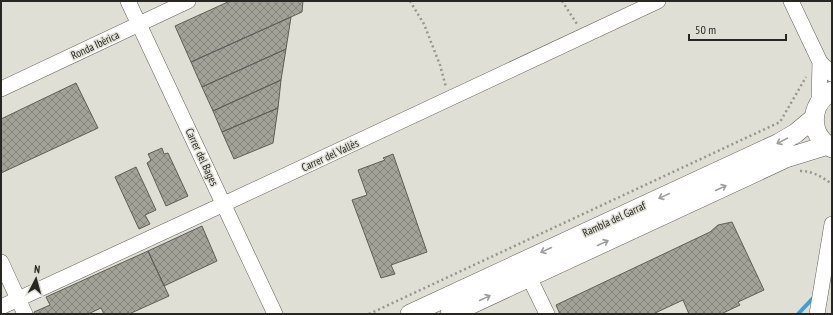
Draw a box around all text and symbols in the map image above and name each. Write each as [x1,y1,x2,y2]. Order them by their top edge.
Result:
scale bar [689,16,786,42]
text: 50 m [695,22,716,37]
street label: Ronda Ibèrica [69,28,121,62]
street label: Carrer del Bages [183,126,222,188]
street label: Carrer del Vallès [299,136,361,174]
one-way arrow [776,137,788,145]
one-way arrow [714,184,726,191]
one-way arrow [659,192,671,200]
street label: Rambla del Garraf [580,198,649,240]
one-way arrow [597,239,609,246]
one-way arrow [541,247,553,254]
north arrow [16,259,56,299]
text: N [33,262,41,276]
one-way arrow [479,293,491,301]

